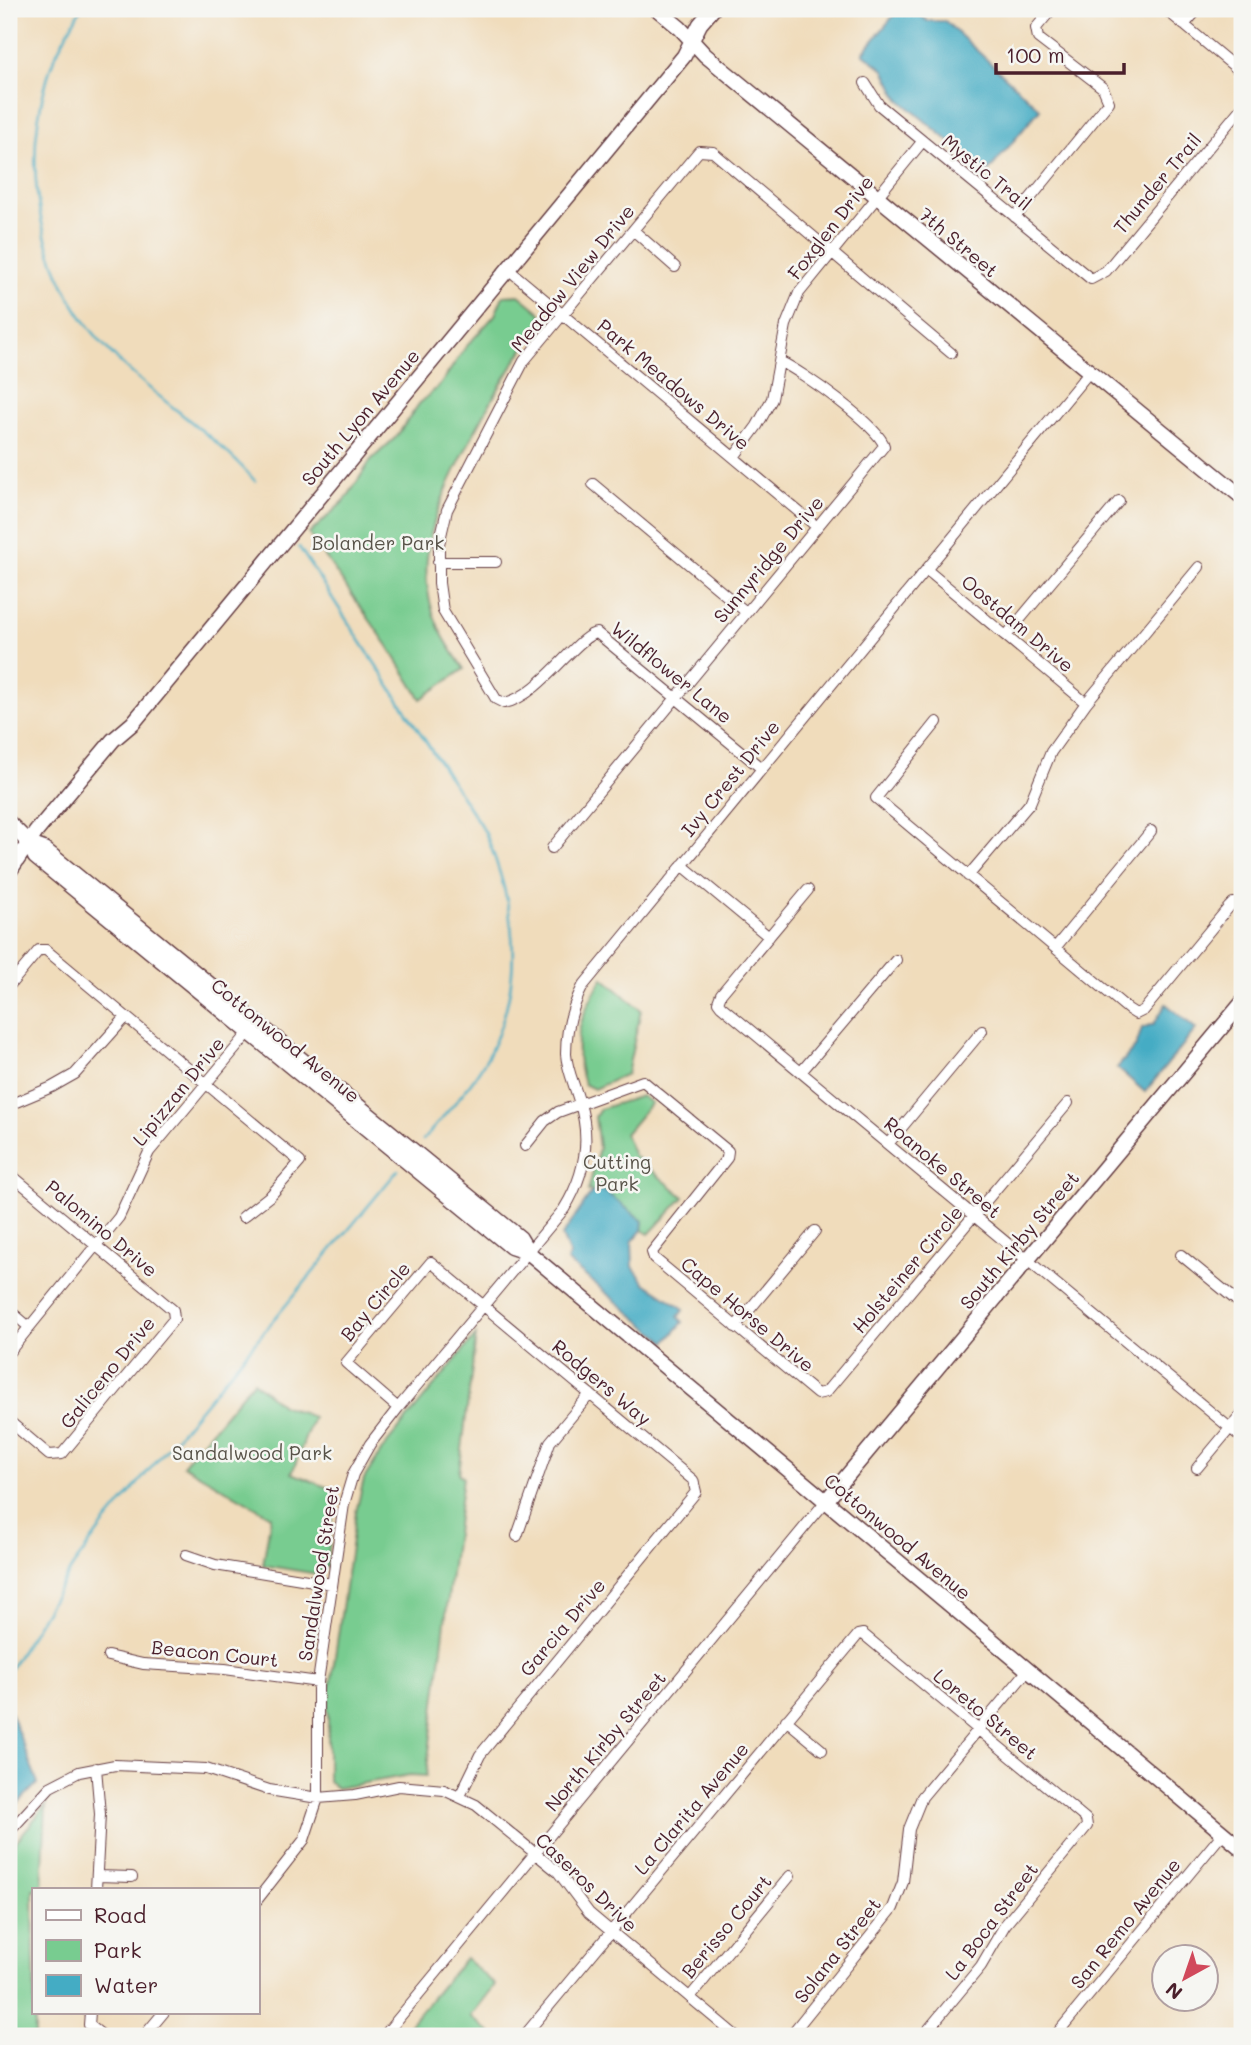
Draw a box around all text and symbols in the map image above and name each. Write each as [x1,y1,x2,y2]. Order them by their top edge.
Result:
scale bar [996,32,1123,76]
text: 100 m [1006,41,1065,68]
street label: Thunder Trail [1108,127,1206,239]
street label: Mystic Trail [937,128,1037,216]
street label: Foxglen Drive [781,170,879,284]
street label: Meadow View Drive [504,199,640,357]
street label: 7th Street [914,202,1004,282]
street label: Park Meadows Drive [593,313,755,455]
street label: South Lyon Avenue [295,343,425,491]
street label: Sunnyridge Drive [707,490,829,628]
park label: Bolander Park [312,530,444,555]
street label: Oostdam Drive [957,569,1079,677]
street label: Wildflower Lane [606,615,738,729]
street label: Ivy Crest Drive [675,715,785,841]
street label: Cottonwood Avenue [206,972,366,1108]
street label: Lipizzan Drive [126,1031,230,1151]
street label: Roanoke Street [879,1111,1007,1223]
park label: Cutting Park [583,1149,651,1196]
street label: South Kirby Street [954,1166,1084,1314]
street label: Palomino Drive [41,1174,163,1282]
street label: Holsteiner Circle [846,1200,968,1338]
street label: Cape Horse Drive [676,1251,820,1377]
street label: Bay Circle [334,1256,416,1346]
street label: Galiceno Drive [54,1311,160,1433]
street label: Rodgers Way [547,1333,657,1431]
park label: Sandalwood Park [172,1440,332,1465]
street label: Cottonwood Avenue [819,1467,977,1605]
street label: Sandalwood Street [292,1483,344,1663]
street label: Garcia Drive [514,1573,610,1681]
street label: Beacon Court [150,1634,280,1672]
street label: Loreto Street [929,1663,1043,1765]
street label: North Kirby Street [539,1666,671,1816]
street label: La Clarita Avenue [628,1737,754,1879]
street label: Caseros Drive [531,1827,643,1937]
street label: San Remo Avenue [1065,1852,1185,1994]
street label: La Boca Street [939,1857,1043,1985]
street label: Berisso Court [675,1869,777,1983]
legend [32,1888,259,2014]
street label: Solana Street [788,1892,886,2008]
text: Road [94,1901,146,1928]
text: Park [94,1936,142,1963]
north arrow [1150,1944,1220,2014]
text: Water [94,1971,158,1998]
text: N [1160,1977,1187,2006]

